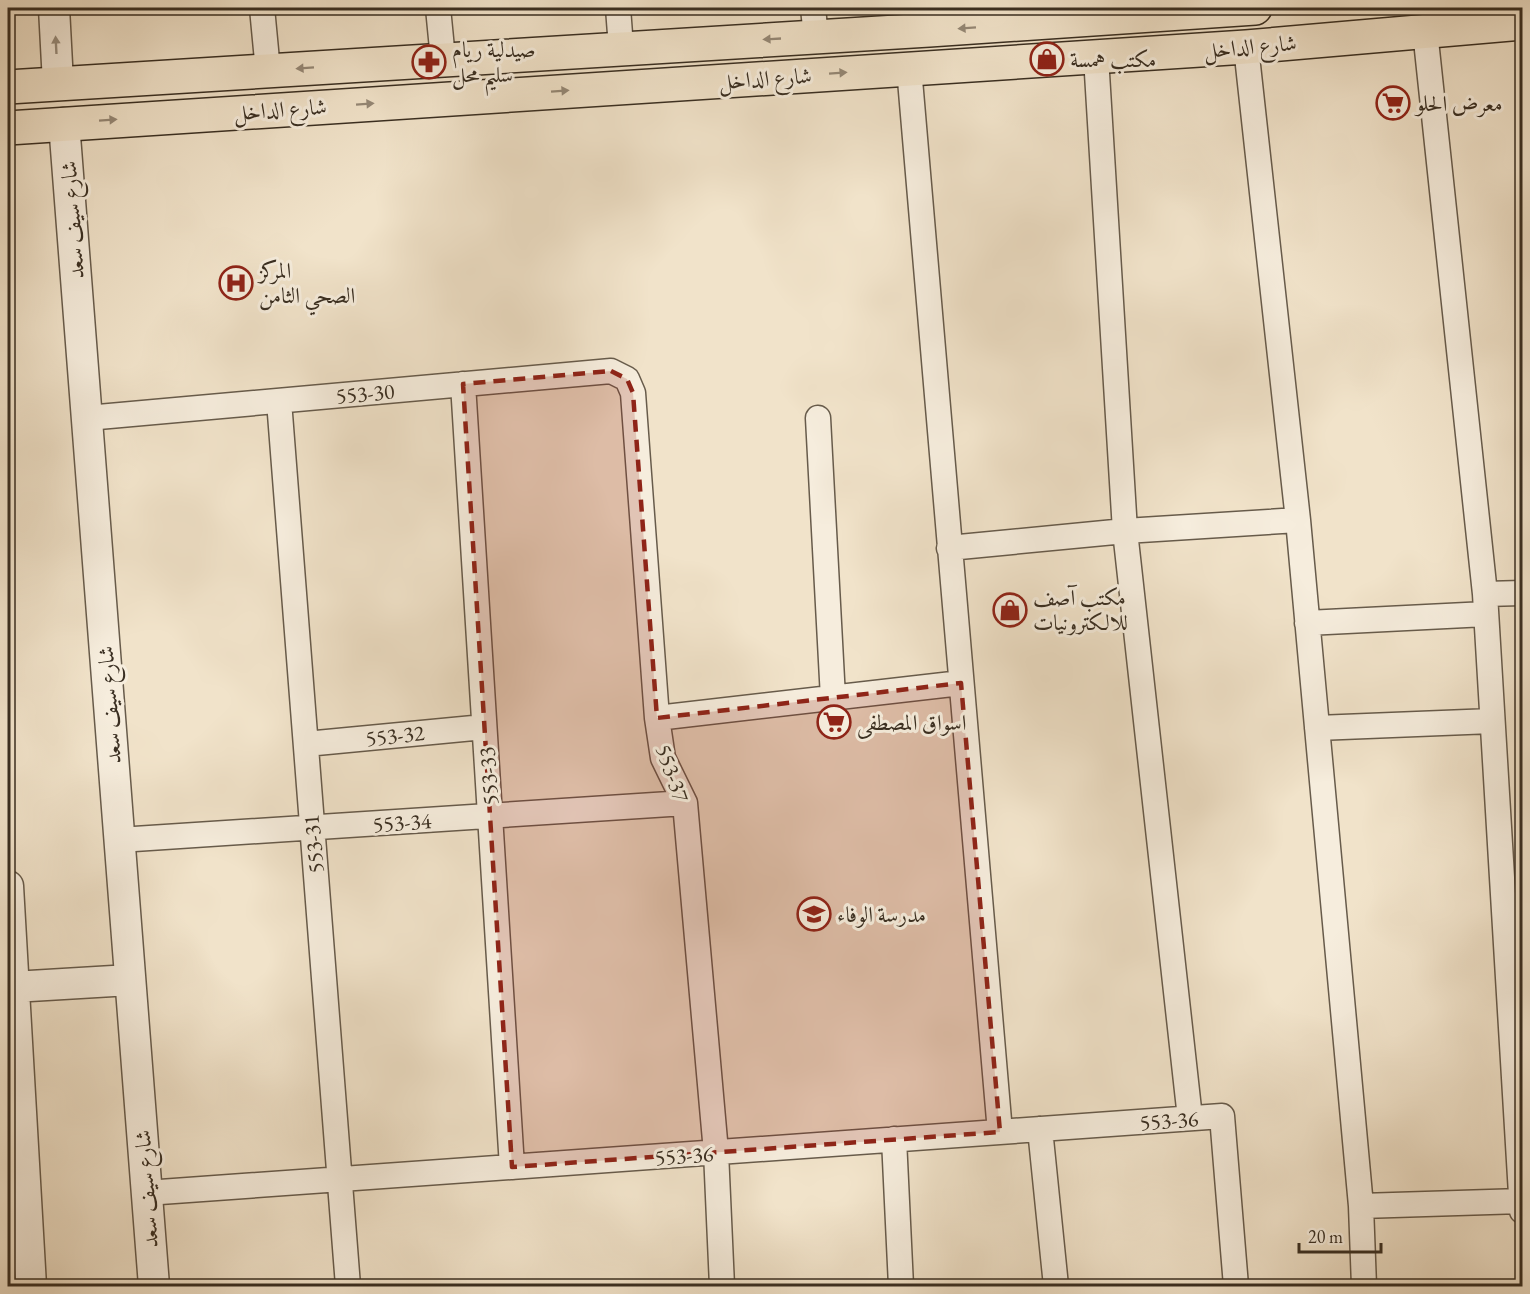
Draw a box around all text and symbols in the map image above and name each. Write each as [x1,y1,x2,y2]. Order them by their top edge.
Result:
one-way arrow [957,23,976,32]
street label: شارع الداخل [1202,28,1298,69]
place label: صيدلية ريام سليم محل [452,35,536,96]
one-way arrow [762,35,781,44]
one-way arrow [51,36,61,55]
shop icon: مكتب همسة [1029,41,1065,77]
pharmacy icon: صيدلية ريام سليم محل [411,44,447,80]
place label: مكتب همسة [1070,45,1156,74]
street label: شارع الداخل [717,61,813,100]
one-way arrow [295,64,314,73]
one-way arrow [829,68,848,78]
supermarket icon: معرض الحلو [1375,85,1411,121]
one-way arrow [550,86,569,96]
place label: معرض الحلو [1414,89,1502,118]
street label: شارع الداخل [232,92,328,131]
one-way arrow [356,99,375,108]
one-way arrow [98,116,117,125]
street label: شارع سيف سعد [54,160,95,280]
place label: المركز الصحي الثامن [257,256,355,316]
hospital icon: المركز الصحي الثامن [218,265,254,301]
street label: 553-30 [334,376,396,411]
place label: مكتب آصف للالكترونيات [1033,583,1128,637]
shop icon: مكتب آصف للالكترونيات [992,592,1028,628]
street label: شارع سيف سعد [91,645,132,765]
supermarket icon: اسواق المصطفى [816,704,852,740]
place label: اسواق المصطفى [857,708,967,739]
street label: 553-32 [364,718,426,753]
street label: 553-37 [649,741,696,806]
street label: 553-33 [472,746,505,806]
street label: 553-34 [372,806,433,839]
street label: 553-31 [296,813,331,875]
school or university icon: مدرسة الوفاء [796,896,832,932]
place label: مدرسة الوفاء [837,900,926,929]
street label: 553-36 [1139,1104,1200,1137]
street label: شارع سيف سعد [128,1129,169,1249]
street label: 553-36 [654,1139,715,1172]
scale bar [1299,1216,1382,1254]
text: 20 m [1308,1225,1343,1248]

